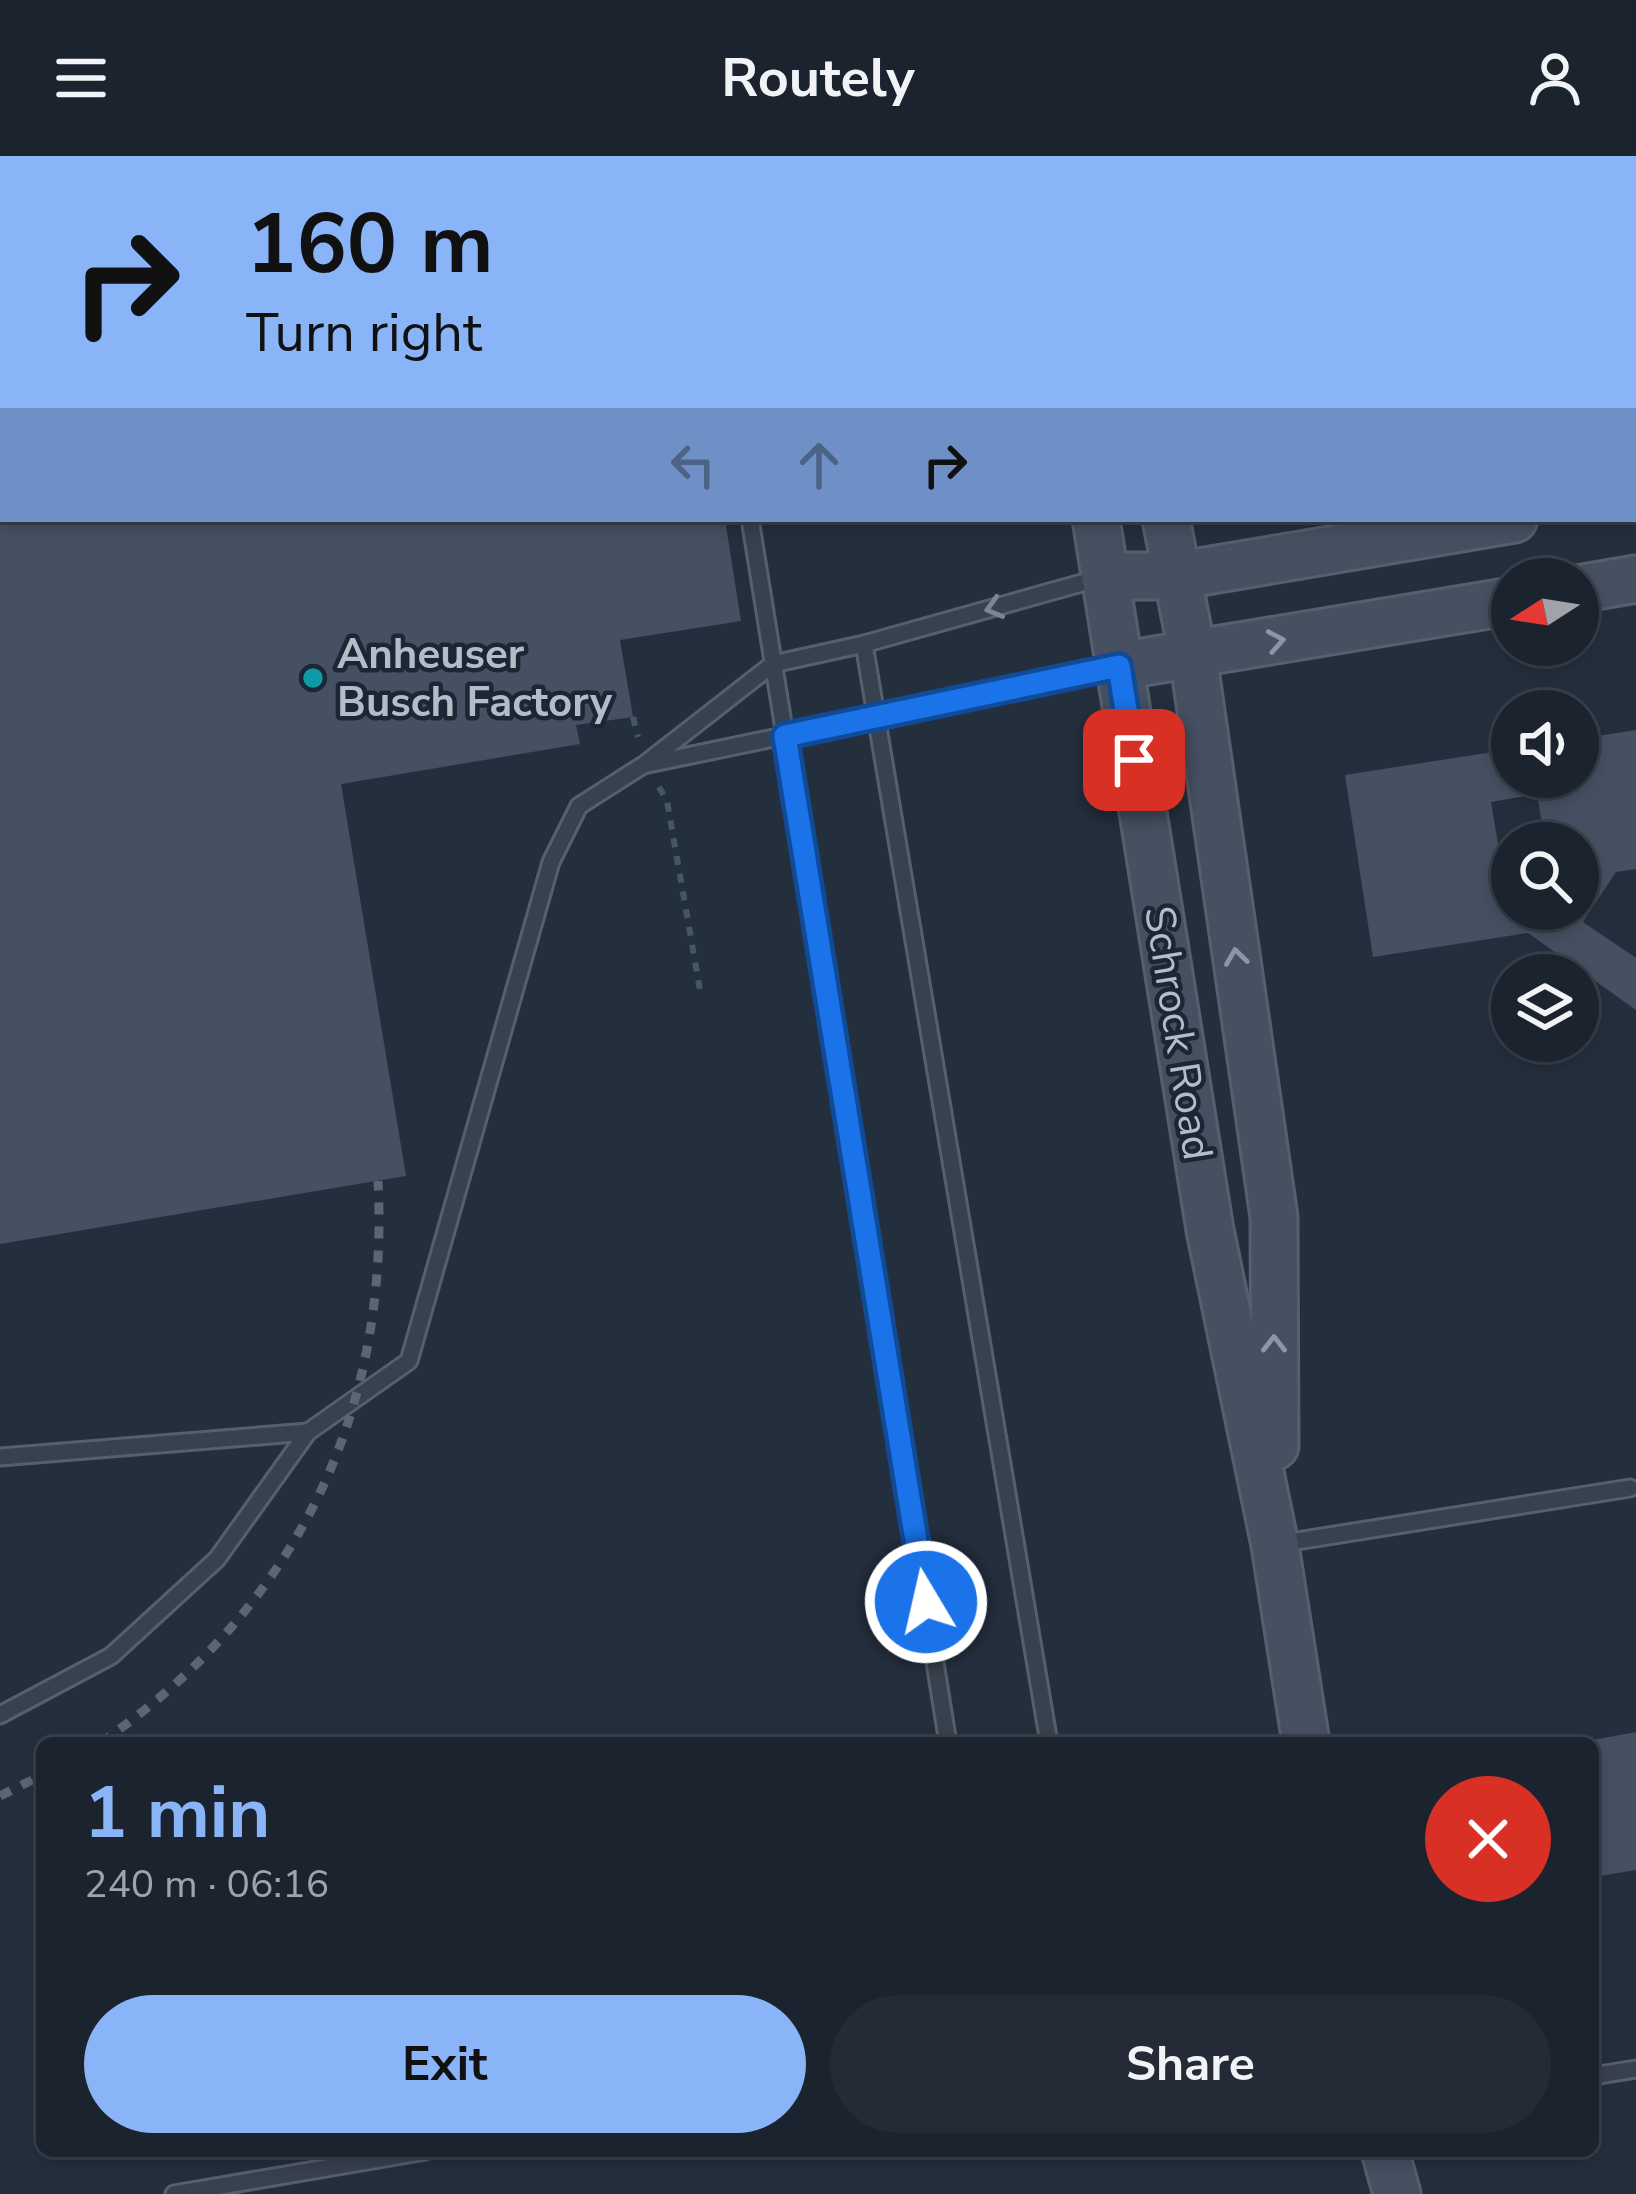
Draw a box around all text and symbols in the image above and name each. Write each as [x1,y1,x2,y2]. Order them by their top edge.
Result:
text: Routely [721,41,915,115]
icon: menu [48,45,114,111]
icon: person [1522,45,1588,111]
text: 160 m [246,187,494,302]
icon: right [48,204,204,360]
text: Turn right [246,296,482,370]
icon: left [660,432,726,498]
icon: ahead [786,432,852,498]
icon: right [912,432,978,498]
north arrow [1491,558,1599,666]
map controls [1491,558,1599,1062]
one-way arrow [985,594,1006,619]
place label: Anheuser Busch Factory [337,626,613,731]
one-way arrow [1266,630,1286,655]
marker: Anheuser Busch Factory [300,665,326,691]
button: sound [1491,690,1599,798]
pin [1083,709,1185,811]
icon: arrive [1101,727,1167,793]
button: search [1491,822,1599,930]
street label: Schrock Road [1130,902,1226,1164]
one-way arrow [1224,947,1250,966]
button: layers [1491,954,1599,1062]
one-way arrow [1261,1334,1287,1352]
position arrow [863,1539,989,1665]
text: 1 min [84,1764,270,1862]
button: close [1425,1776,1551,1902]
text: 240 m · 06:16 [84,1858,329,1911]
button: Exit [84,1995,806,2133]
button: Share [830,1995,1551,2133]

